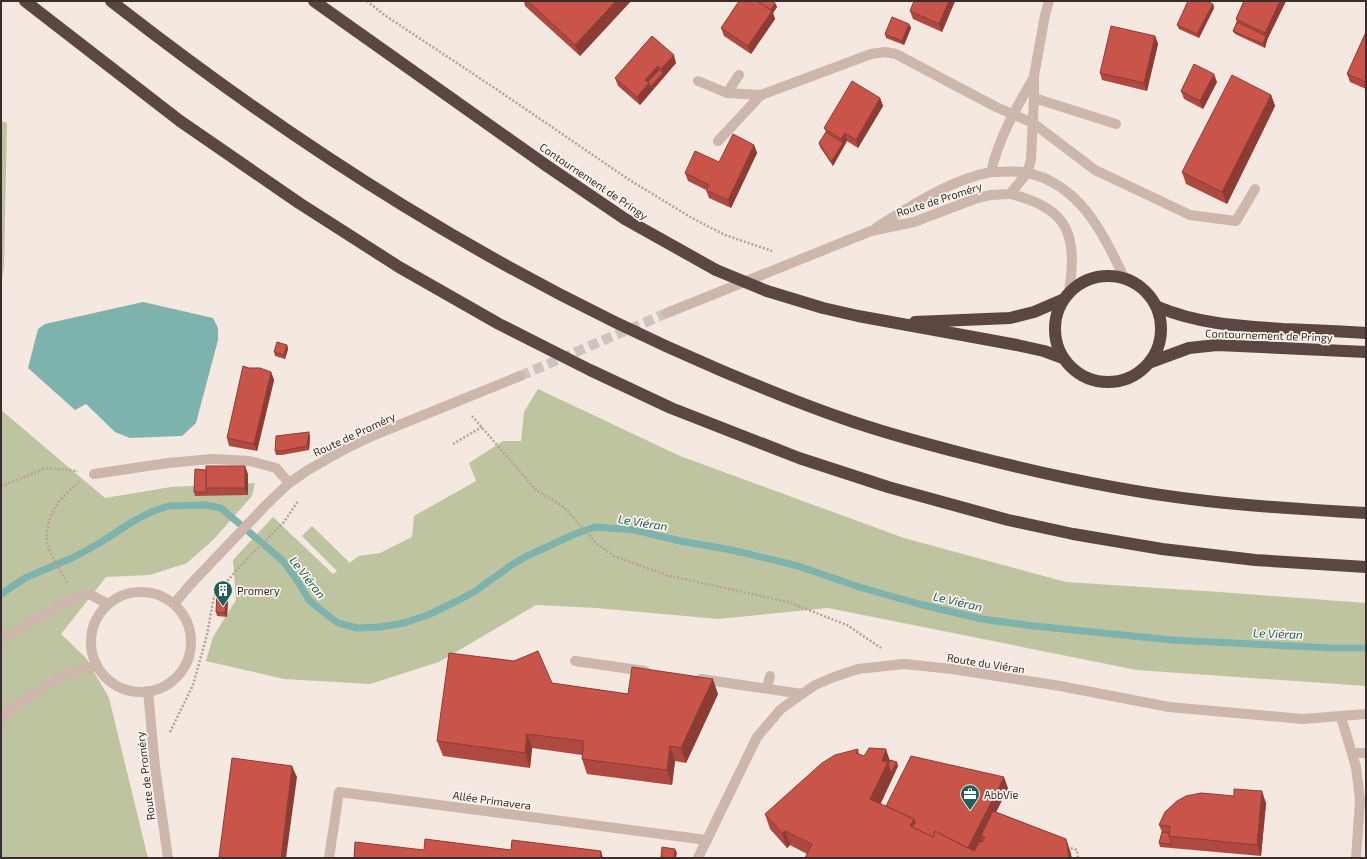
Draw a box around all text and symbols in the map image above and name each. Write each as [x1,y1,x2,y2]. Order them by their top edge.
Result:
street label: Contournement de Pringy [537,140,651,222]
street label: Route de Proméry [895,179,984,219]
street label: Contournement de Pringy [1205,326,1333,344]
street label: Route de Proméry [311,409,397,459]
water label: Le Viéran [617,511,669,533]
water label: Le Viéran [287,553,329,601]
building icon: Promery [212,579,234,607]
place label: Promery [237,584,280,597]
water label: Le Viéran [932,589,984,613]
water label: Le Viéran [1253,625,1303,641]
street label: Route du Viéran [946,650,1026,676]
street label: Route de Proméry [133,731,157,821]
office icon: AbbVie [959,783,981,811]
street label: Allée Primavera [452,788,532,812]
place label: AbbVie [984,788,1018,801]

